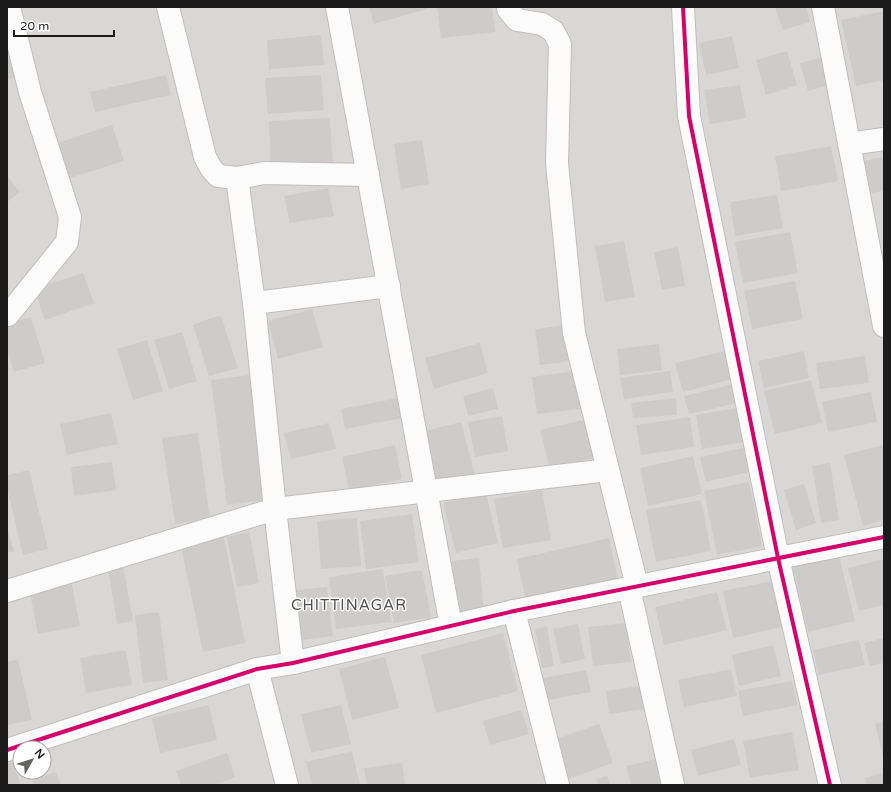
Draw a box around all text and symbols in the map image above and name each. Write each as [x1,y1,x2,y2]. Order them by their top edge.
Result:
scale bar [14,12,114,38]
text: 20 m [20,19,49,33]
district label: CHITTINAGAR [291,596,407,614]
north arrow [12,740,52,780]
text: N [32,746,47,762]

